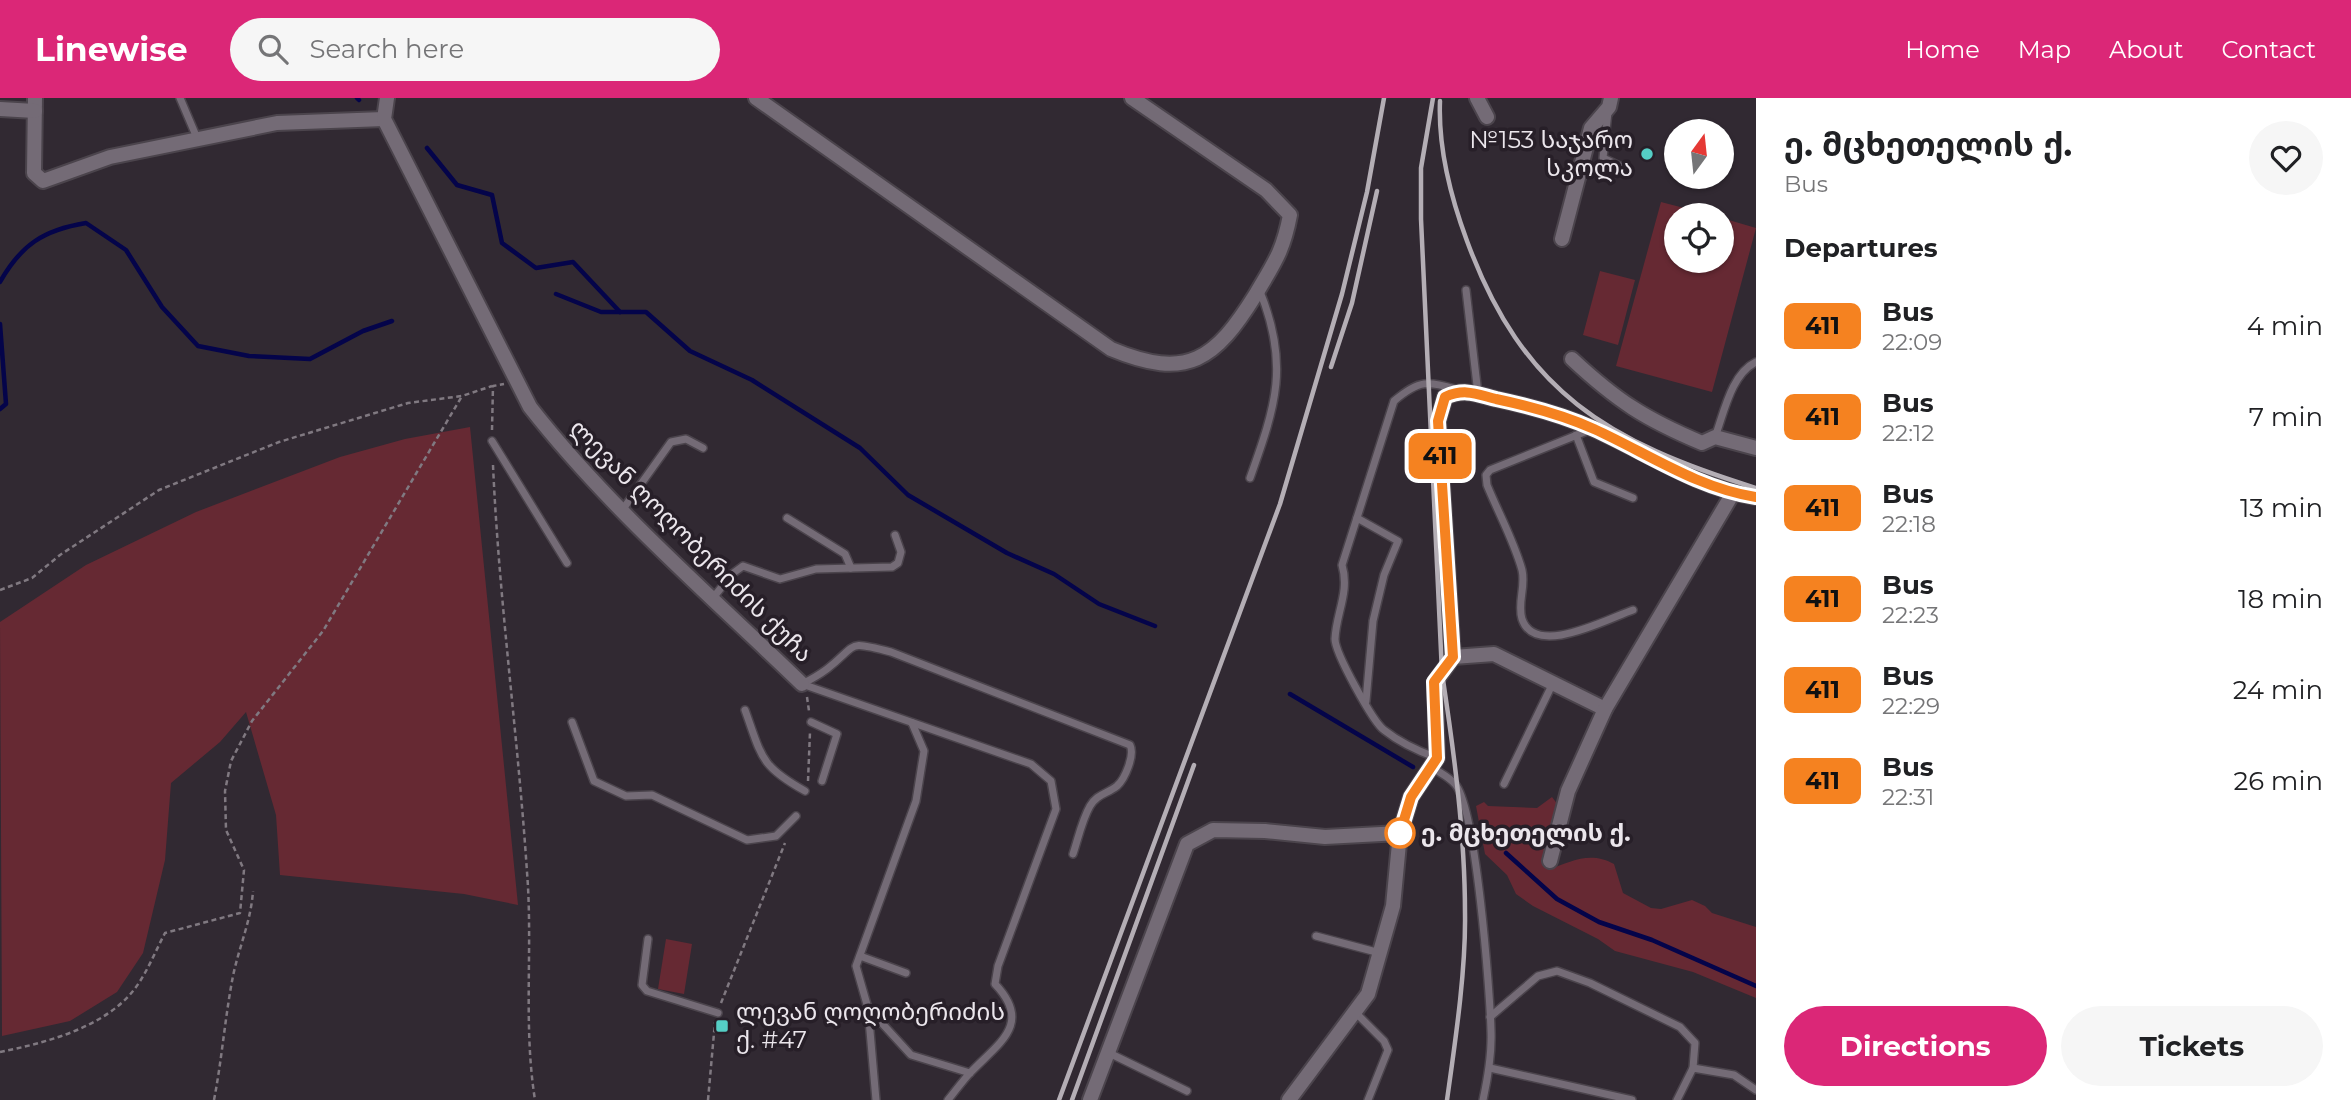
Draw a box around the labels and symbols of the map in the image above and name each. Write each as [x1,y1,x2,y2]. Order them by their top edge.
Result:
north arrow [1664,119,1734,189]
place label: №153 საჯარო სკოლა [1469,125,1633,182]
marker: №153 საჯარო სკოლა [1639,146,1655,162]
street label: ლევან ღოღობერიძის ქუჩა [563,413,819,669]
line badge: 411 [1400,433,1480,479]
marker: ე. მცხეთელის ქ. [1385,818,1415,848]
place label: ე. მცხეთელის ქ. [1421,818,1631,847]
place label: ლევან ღოღობერიძის ქ. #47 [736,997,1005,1054]
marker: ლევან ღოღობერიძის ქ. #47 [714,1018,730,1034]

